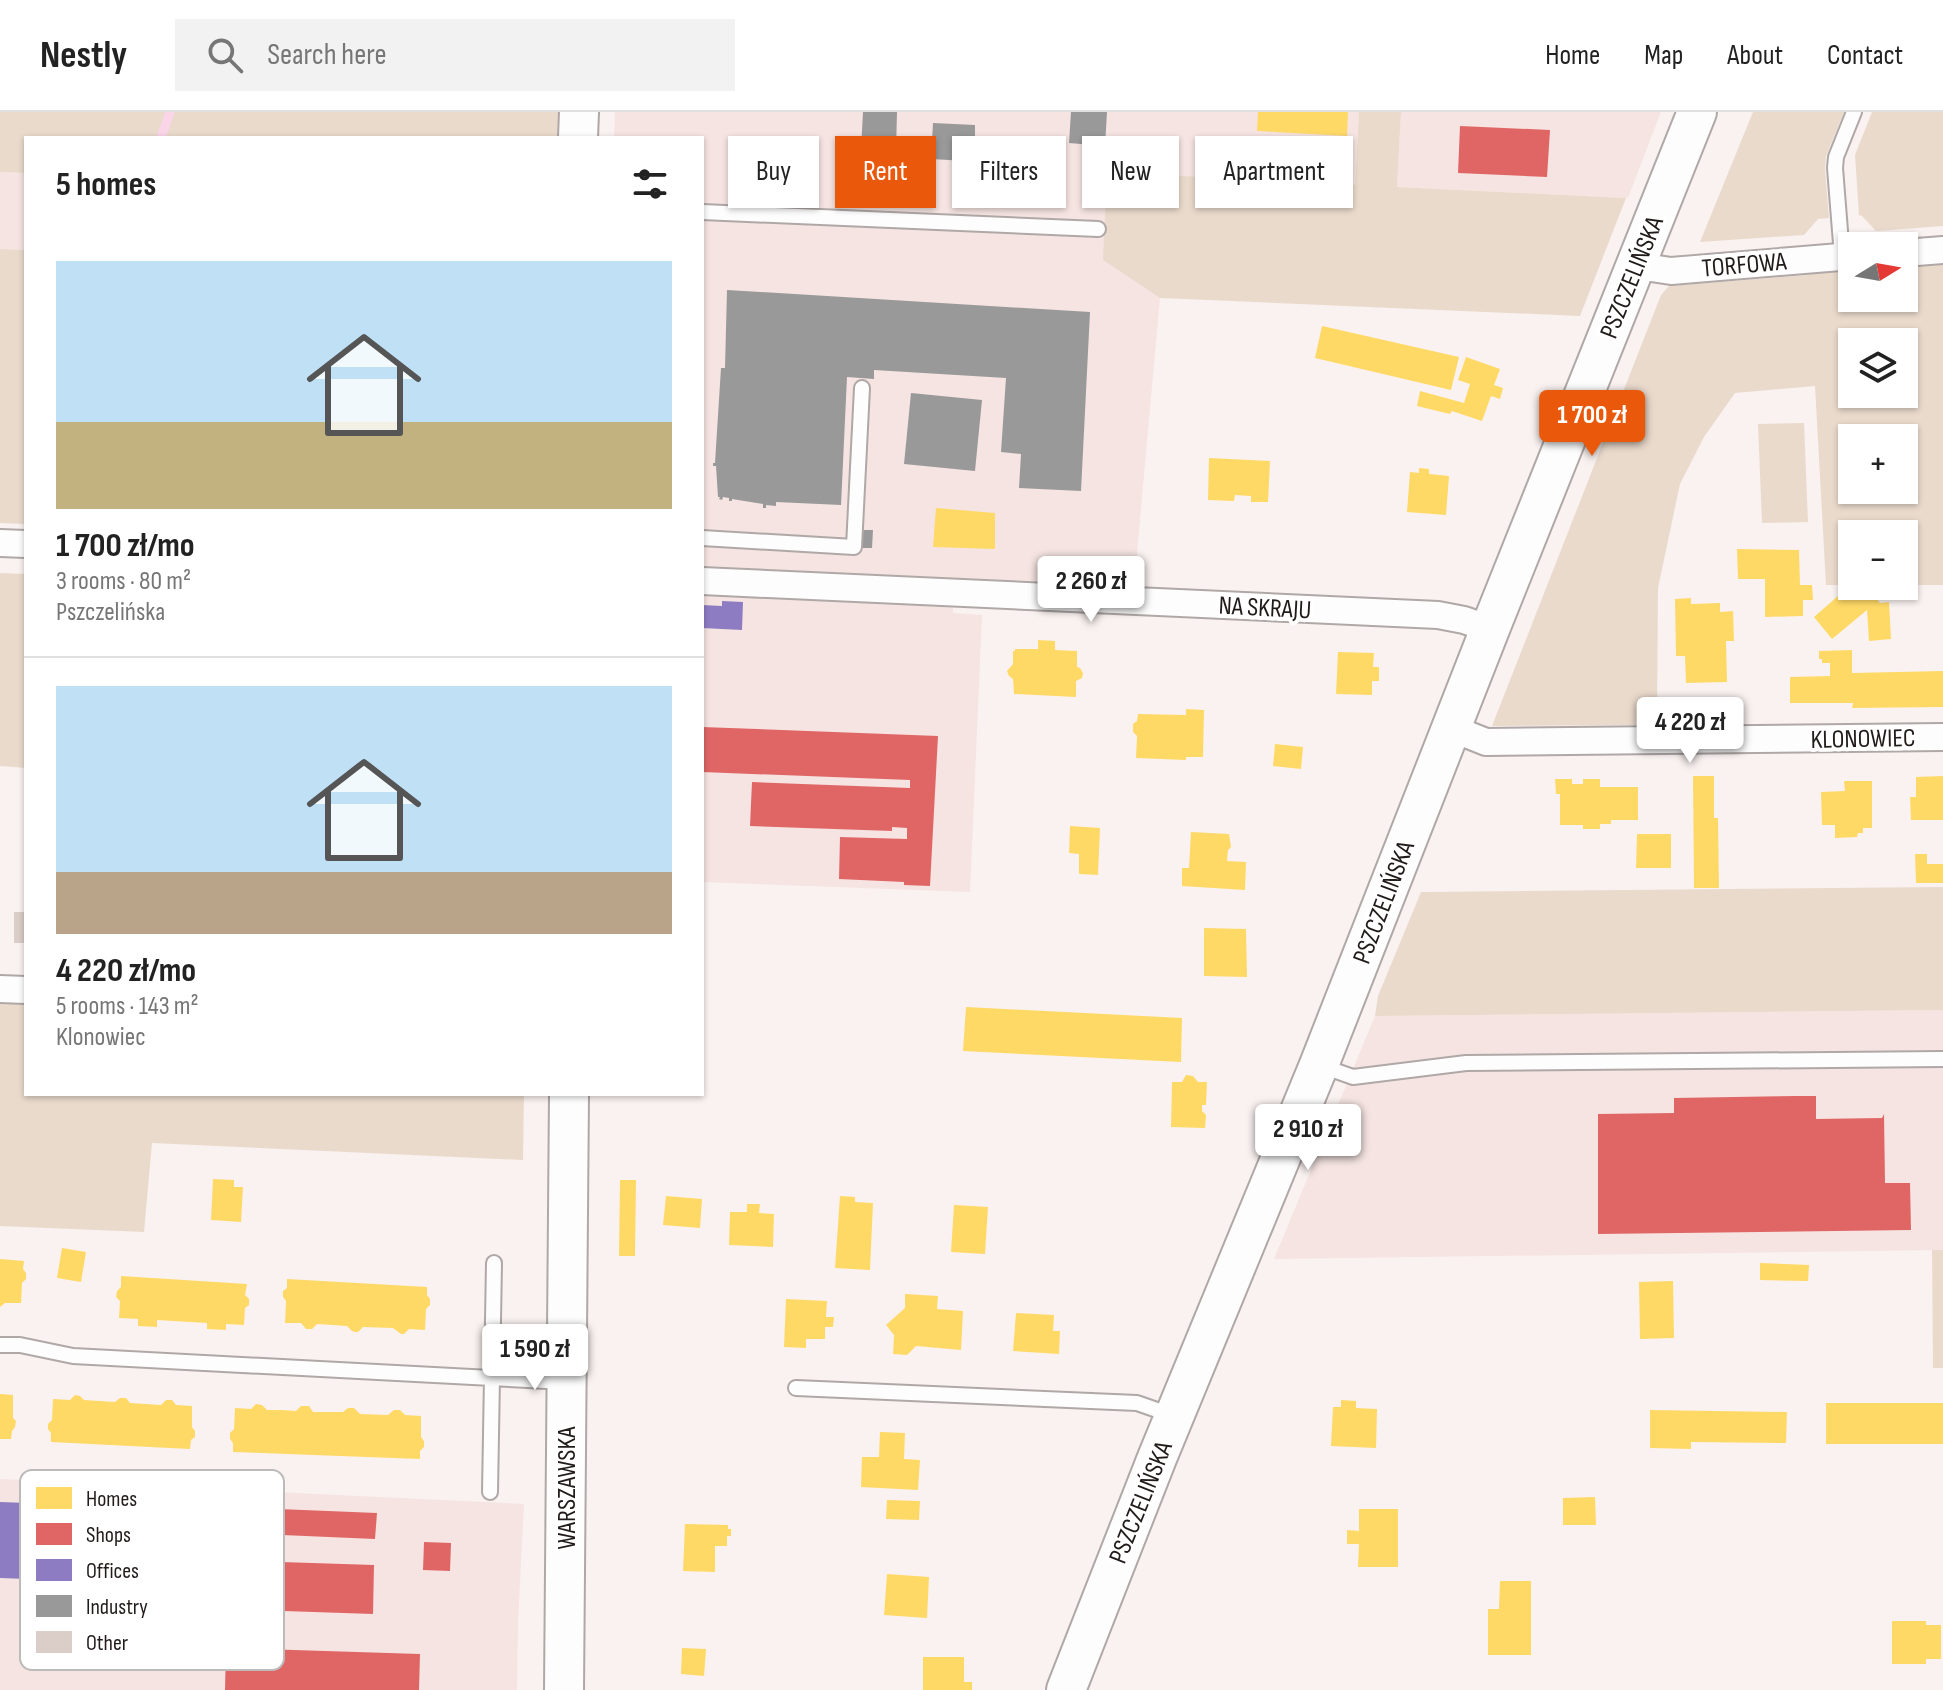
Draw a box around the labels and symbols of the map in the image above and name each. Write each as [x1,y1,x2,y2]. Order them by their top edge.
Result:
street label: PSZCZELIŃSKA [1594,211,1671,343]
north arrow [1838,232,1918,312]
street label: TORFOWA [1700,246,1789,285]
pin: 1 700 zł [1509,390,1675,458]
pin: 2 260 zł [1008,556,1174,624]
street label: NA SKRAJU [1218,591,1312,626]
pin: 4 220 zł [1607,697,1773,765]
street label: KLONOWIEC [1810,723,1916,756]
street label: PSZCZELIŃSKA [1347,836,1422,968]
pin: 2 910 zł [1225,1104,1391,1172]
pin: 1 590 zł [452,1324,618,1392]
street label: WARSZAWSKA [552,1426,583,1549]
street label: PSZCZELIŃSKA [1103,1436,1180,1568]
legend [20,1470,284,1670]
text: Homes [86,1486,137,1513]
text: Shops [86,1522,131,1549]
text: Offices [86,1558,139,1585]
text: Industry [86,1594,148,1621]
text: Other [86,1630,128,1657]

